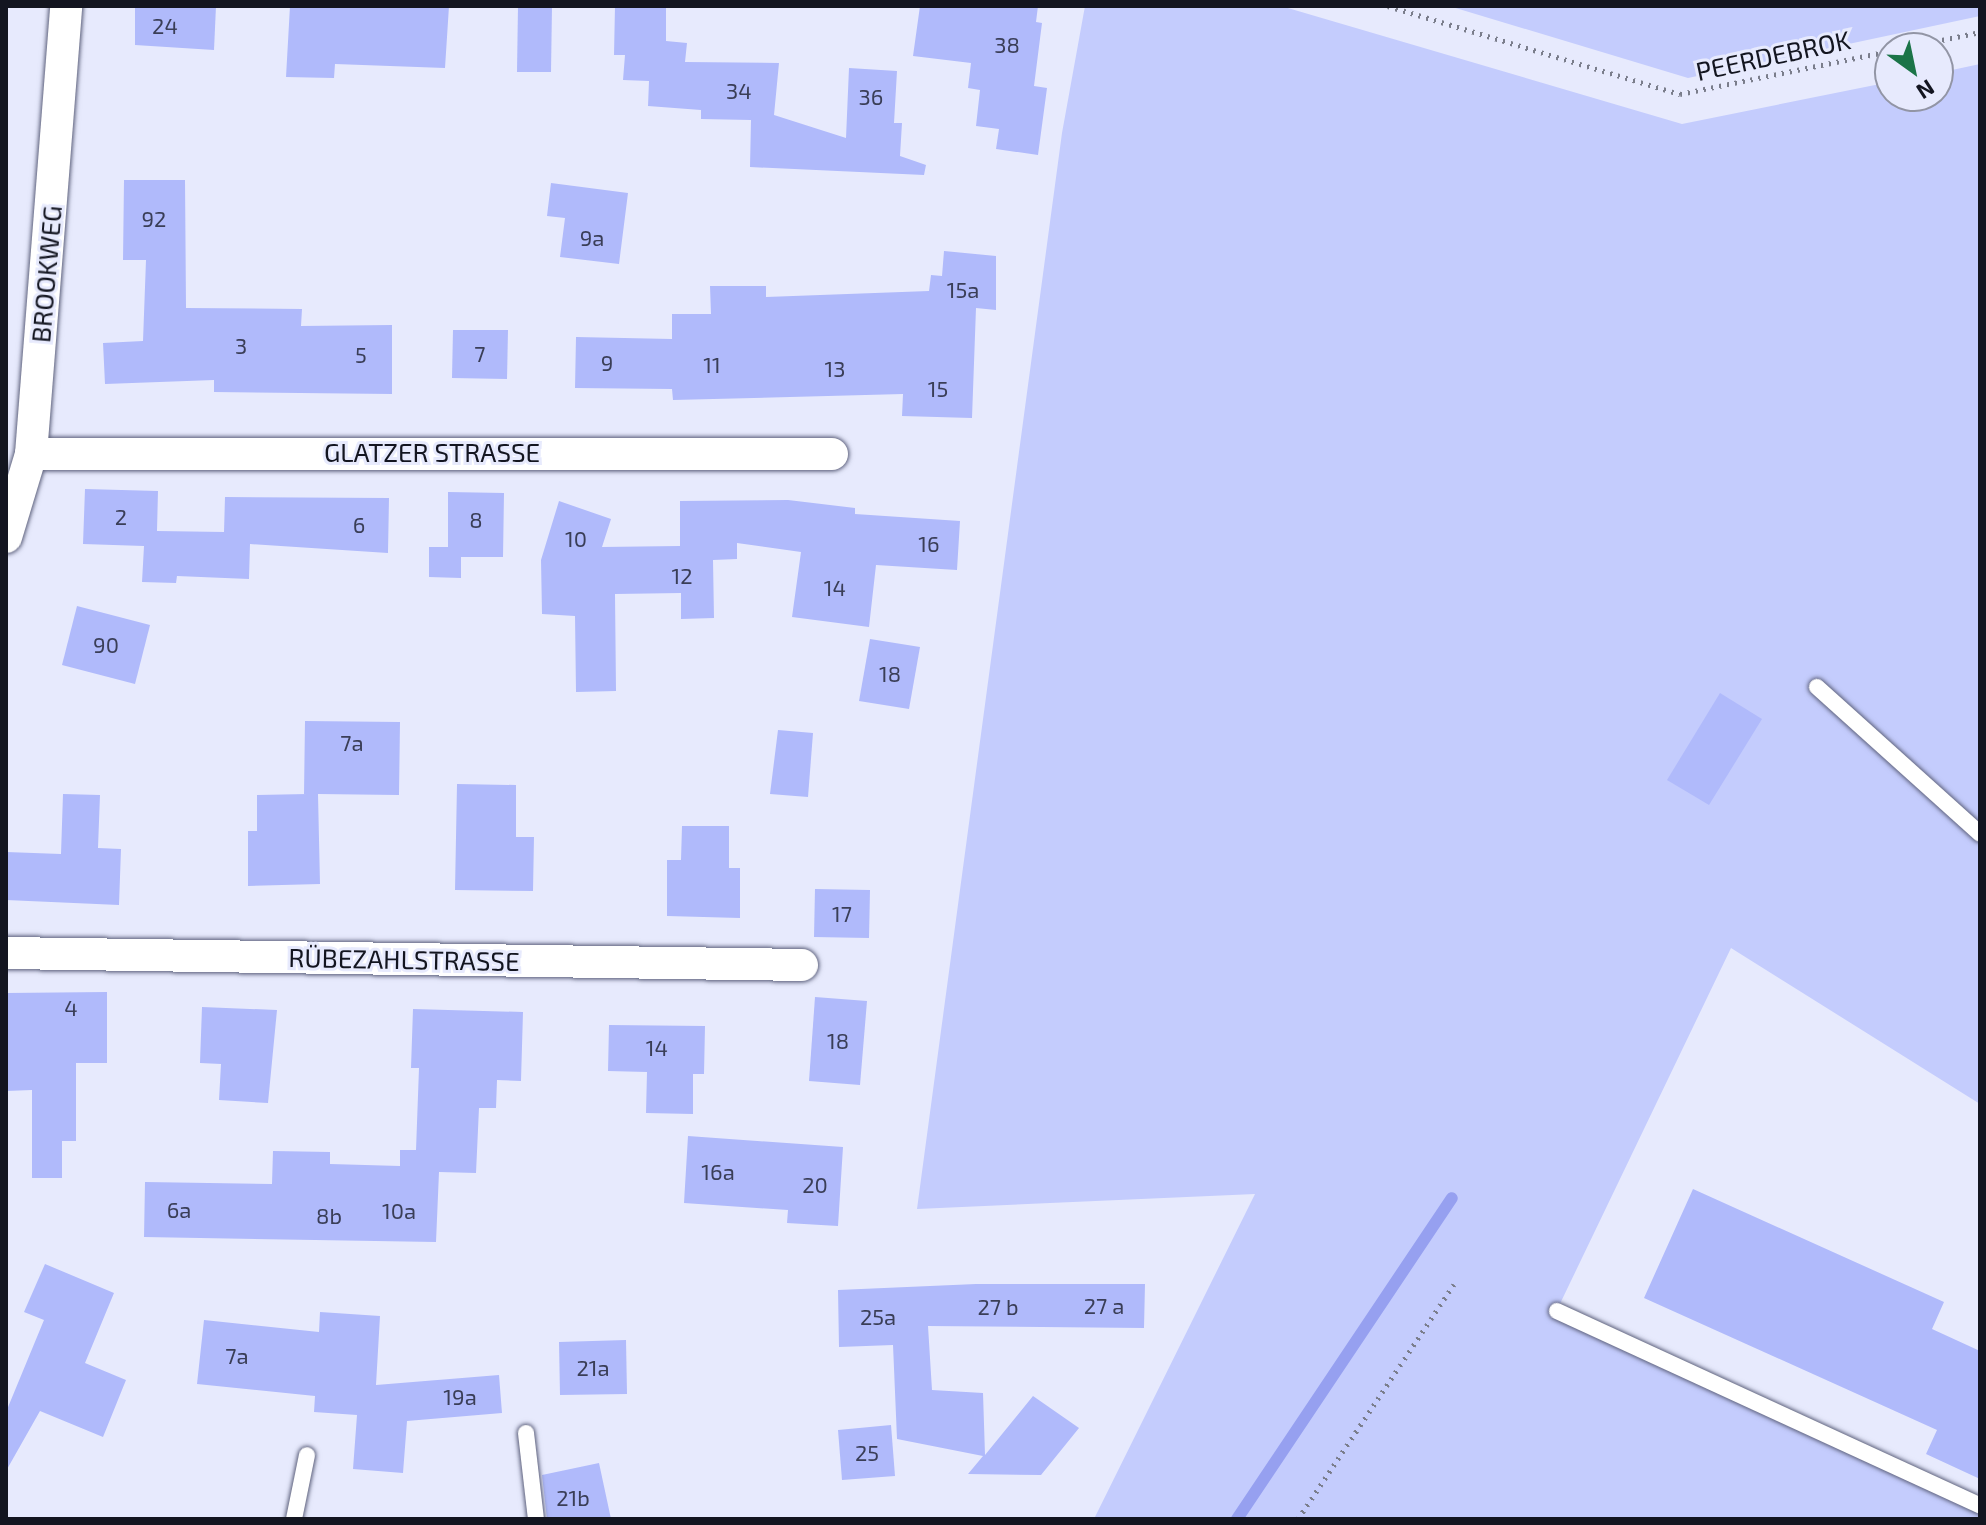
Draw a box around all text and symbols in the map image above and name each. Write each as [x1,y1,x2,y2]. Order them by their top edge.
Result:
house number: 24 [152,13,178,39]
street label: PEERDEBROK [1693,23,1853,87]
house number: 38 [994,32,1020,58]
north arrow [1874,32,1954,112]
text: N [1912,75,1940,106]
house number: 34 [726,78,752,104]
house number: 36 [859,84,883,110]
street label: BROOKWEG [24,204,68,344]
house number: 92 [142,206,166,232]
house number: 9a [580,225,604,251]
house number: 15a [947,277,979,303]
house number: 3 [235,333,247,359]
house number: 7 [474,341,486,367]
house number: 5 [355,342,367,368]
house number: 9 [601,350,613,376]
house number: 11 [703,352,721,378]
house number: 13 [825,356,845,382]
house number: 15 [928,376,948,402]
street label: GLATZER STRASSE [324,436,540,468]
house number: 2 [115,504,127,530]
house number: 8 [469,507,483,533]
house number: 6 [353,512,365,538]
house number: 10 [565,526,587,552]
house number: 16 [918,531,940,557]
house number: 12 [671,563,693,589]
house number: 14 [824,575,846,601]
house number: 90 [93,632,119,658]
house number: 18 [879,661,901,687]
house number: 7a [340,730,364,756]
house number: 17 [832,901,852,927]
street label: RÜBEZAHLSTRASSE [288,941,520,977]
house number: 4 [64,995,78,1021]
house number: 18 [827,1028,849,1054]
house number: 14 [646,1035,668,1061]
house number: 16a [701,1159,735,1185]
house number: 20 [802,1172,828,1198]
house number: 6a [167,1197,191,1223]
house number: 10a [382,1198,416,1224]
house number: 8b [316,1203,342,1229]
house number: 27 a [1084,1293,1124,1319]
house number: 27 b [977,1294,1019,1320]
house number: 25a [860,1304,896,1330]
house number: 7a [225,1343,249,1369]
house number: 21a [576,1355,610,1381]
house number: 19a [443,1384,477,1410]
house number: 25 [855,1440,879,1466]
house number: 21b [556,1485,590,1511]

